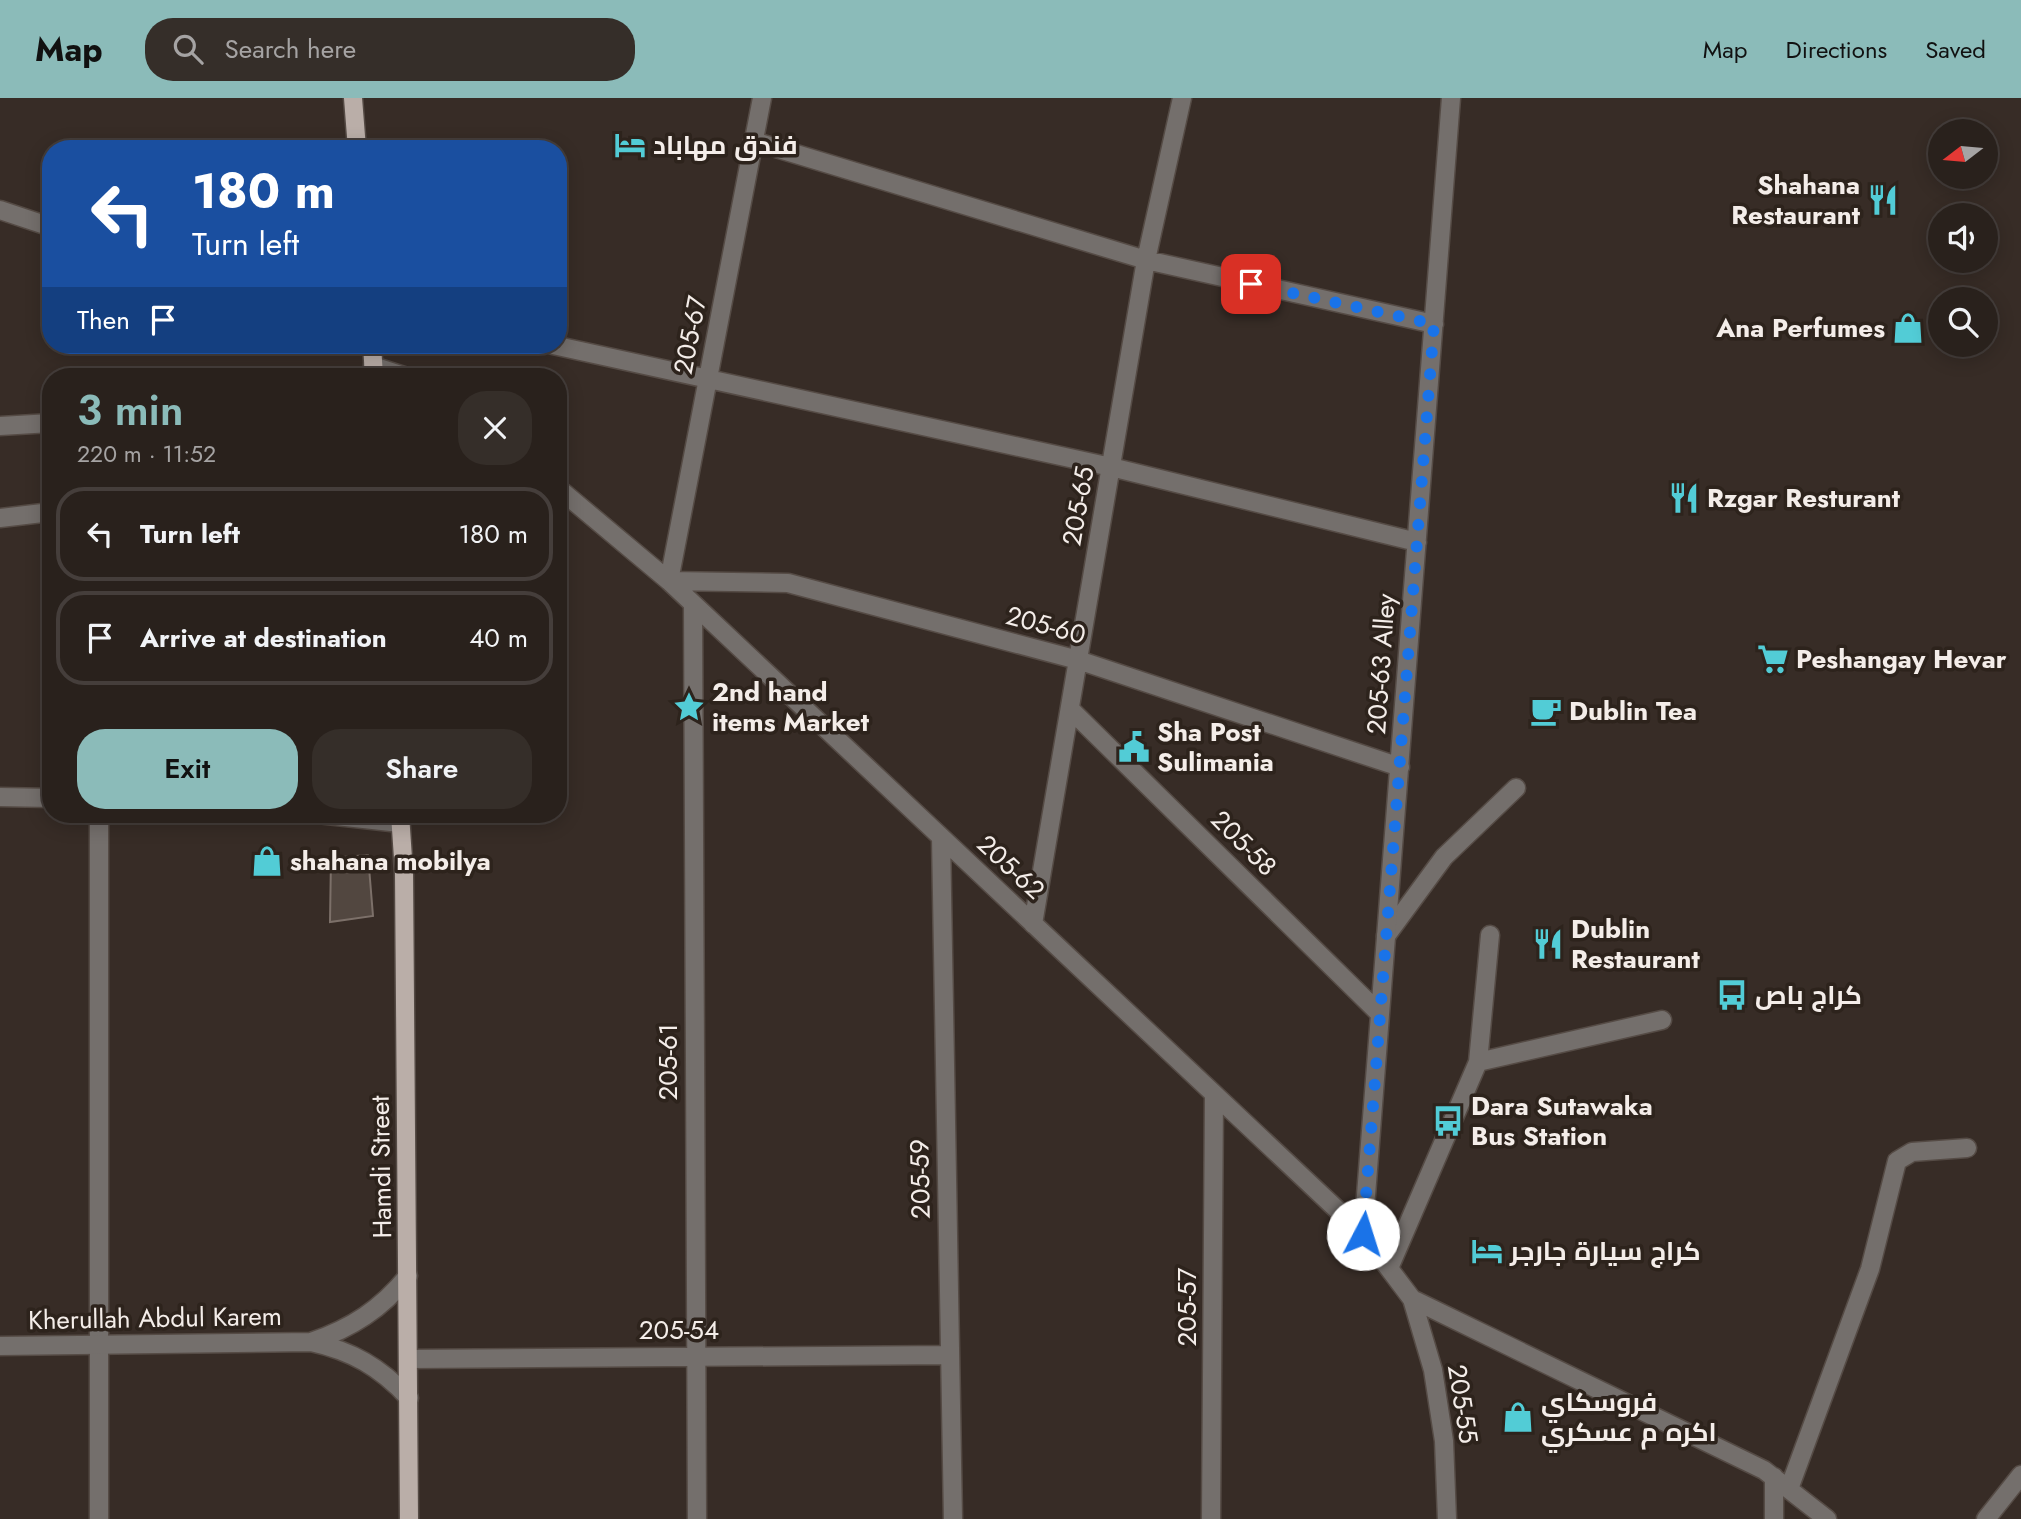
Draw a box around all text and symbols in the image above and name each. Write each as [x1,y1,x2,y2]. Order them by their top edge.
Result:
search box [145,18,635,81]
text: Map [35,26,103,73]
icon: search [169,30,207,68]
text: Search here [225,30,356,68]
text: Map [1703,32,1748,67]
text: Directions [1786,32,1887,67]
text: Saved [1925,32,1986,67]
north arrow [1928,119,1998,189]
map controls [1928,119,1998,357]
place label: فندق مهاباد [653,126,798,164]
hotel icon: فندق مهاباد [613,128,647,162]
text: 180 m [192,156,335,226]
place label: Shahana Restaurant [1731,166,1861,234]
icon: left [77,168,168,259]
restaurant icon: Shahana Restaurant [1866,183,1900,217]
button: sound [1928,203,1998,273]
text: Turn left [192,221,299,267]
pin [1221,254,1281,314]
icon: arrive [1232,265,1270,303]
button: search [1928,287,1998,357]
street label: 205-67 [664,292,716,377]
text: Then [77,301,130,339]
icon: arrive [144,301,182,339]
place label: Ana Perfumes [1715,309,1885,347]
shop icon: Ana Perfumes [1891,311,1925,345]
text: 3 min [77,380,183,441]
button: close [458,391,532,465]
text: 220 m · 11:52 [77,437,216,471]
street label: 205-65 [1052,463,1104,549]
place label: Rzgar Resturant [1707,479,1901,517]
restaurant icon: Rzgar Resturant [1667,481,1701,515]
icon: left [81,515,119,553]
text: Turn left [140,515,240,553]
text: 180 m [458,515,528,553]
street label: 205-63 Alley [1357,592,1405,736]
street label: 205-60 [1002,596,1090,654]
icon: arrive [81,619,119,657]
text: Arrive at destination [140,619,387,657]
text: 40 m [469,619,528,657]
place label: Peshangay Hevar [1796,640,2007,678]
supermarket icon: Peshangay Hevar [1756,642,1790,676]
place label: 2nd hand items Market [712,673,870,741]
place icon: 2nd hand items Market [672,690,706,724]
place label: Dublin Tea [1569,692,1697,730]
cafe icon: Dublin Tea [1529,694,1563,728]
place label: Sha Post Sulimania [1157,713,1274,781]
button: Exit [77,729,298,809]
button: Share [312,729,532,809]
public building icon: Sha Post Sulimania [1117,730,1151,764]
street label: 205-58 [1202,801,1286,885]
street label: 205-62 [969,826,1053,908]
place label: shahana mobilya [290,842,491,880]
shop icon: shahana mobilya [250,844,284,878]
place label: Dublin Restaurant [1571,910,1700,978]
restaurant icon: Dublin Restaurant [1531,927,1565,961]
place label: كراج باص [1755,976,1862,1014]
bus stop icon: كراج باص [1715,978,1749,1012]
street label: 205-61 [649,1023,687,1101]
place label: Dara Sutawaka Bus Station [1471,1087,1653,1155]
street label: Hamdi Street [361,1095,401,1239]
bus stop icon: Dara Sutawaka Bus Station [1431,1104,1465,1138]
street label: 205-59 [900,1139,940,1219]
position arrow [1326,1197,1400,1271]
place label: كراج سيارة جارجر [1509,1232,1701,1270]
hotel icon: كراج سيارة جارجر [1470,1234,1504,1268]
street label: 205-57 [1168,1267,1206,1346]
street label: Kherullah Abdul Karem [28,1297,282,1339]
street label: 205-54 [639,1311,719,1349]
street label: 205-55 [1438,1362,1488,1446]
place label: فروسكاي اكره م عسكري [1541,1383,1717,1453]
shop icon: فروسكاي اكره م عسكري [1501,1400,1535,1434]

